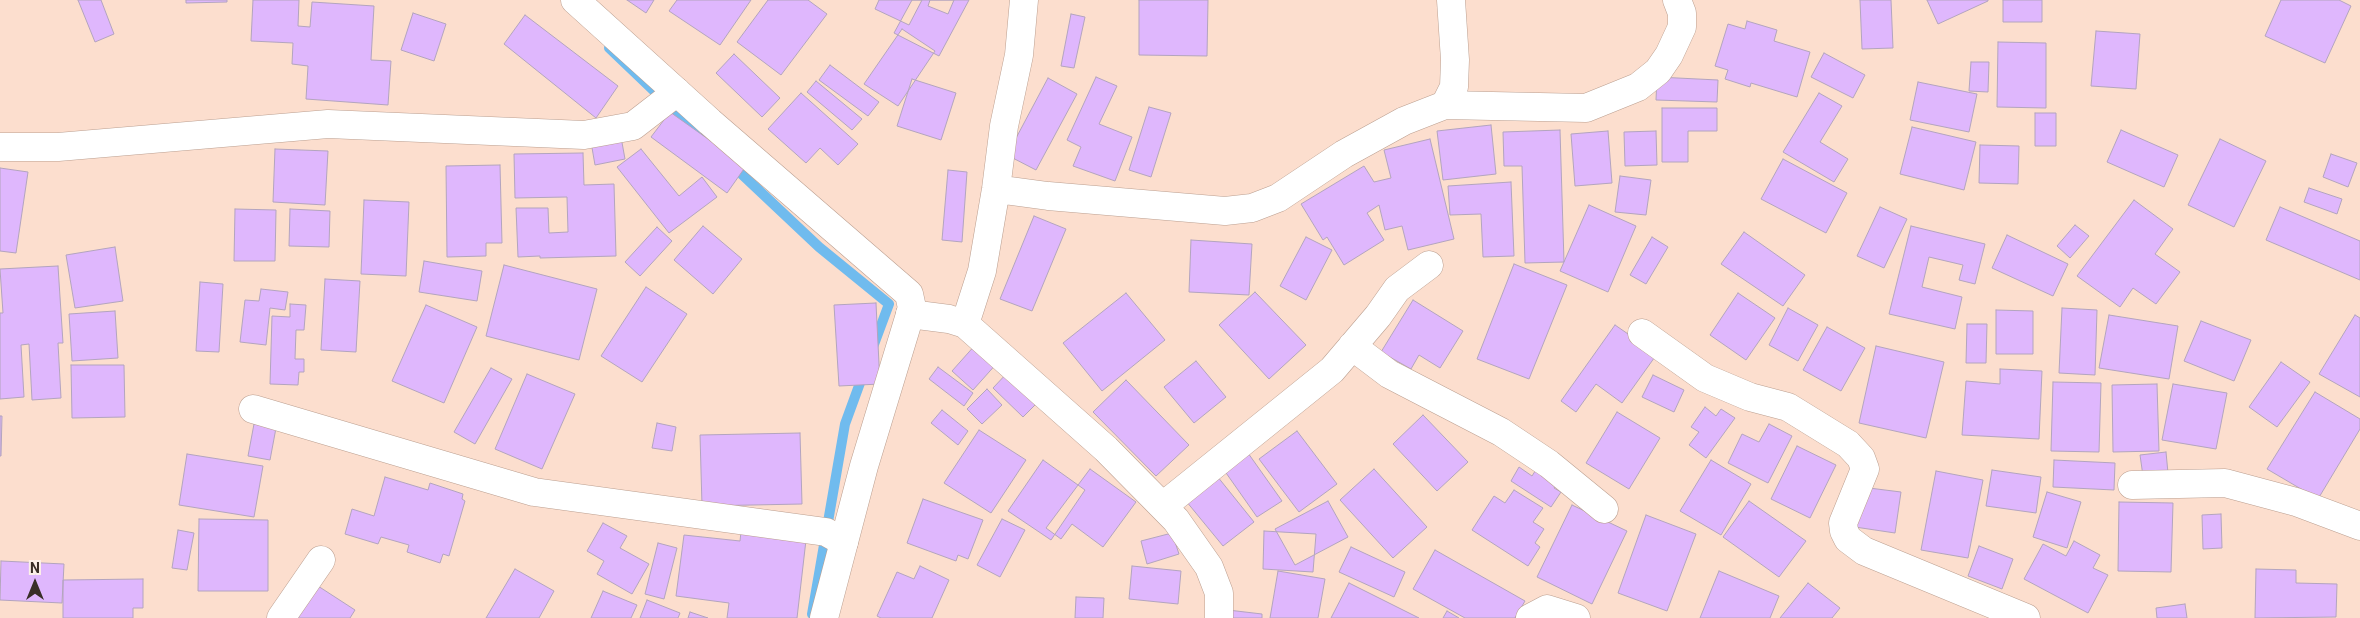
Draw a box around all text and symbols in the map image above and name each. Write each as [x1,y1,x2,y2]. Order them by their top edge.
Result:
north arrow [10,558,60,608]
text: N [30,560,40,576]

